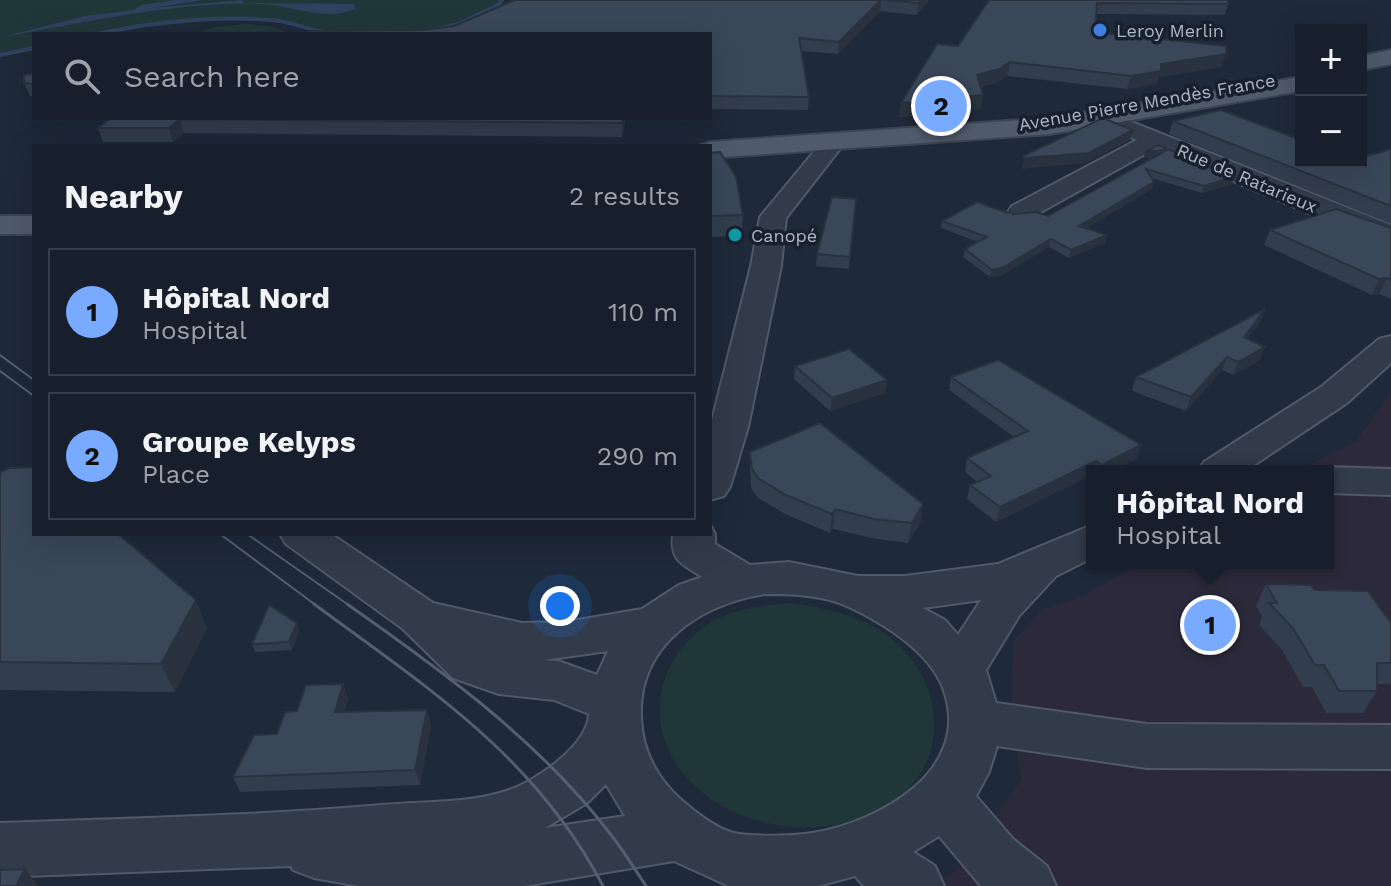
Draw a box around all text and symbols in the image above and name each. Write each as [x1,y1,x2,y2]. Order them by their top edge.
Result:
place label: Leroy Merlin [1116,20,1224,41]
marker: Leroy Merlin [1091,21,1109,39]
map controls [1295,24,1367,168]
button: + [1295,24,1367,96]
search box [32,32,712,120]
icon: search [60,54,104,98]
text: Search here [124,59,300,94]
street label: Avenue Pierre Mendès France [1017,69,1277,135]
pin: 2 [915,76,967,136]
button: − [1295,96,1367,168]
street label: Rue de Ratarieux [1174,139,1320,217]
text: Nearby [64,176,183,216]
text: 2 results [569,181,680,211]
place label: Canopé [751,225,817,246]
marker: Canopé [726,226,744,244]
text: Hôpital Nord [142,280,330,315]
text: 1 [86,297,98,327]
text: 110 m [608,297,678,327]
text: Hospital [142,315,247,345]
text: Groupe Kelyps [142,424,356,459]
text: 2 [84,441,100,471]
text: 290 m [597,441,678,471]
text: Place [142,459,210,489]
popup [1086,465,1334,569]
text: Hôpital Nord [1116,485,1304,520]
text: Hospital [1116,520,1221,550]
your location [540,586,580,626]
pin: 1 [1184,595,1236,655]

